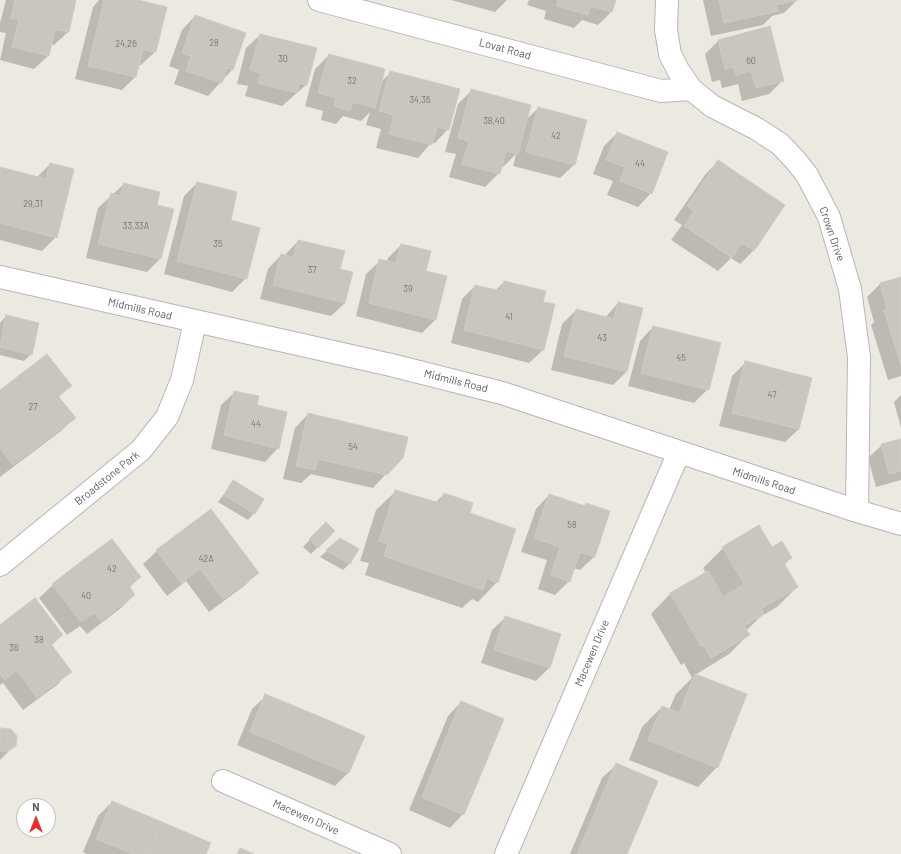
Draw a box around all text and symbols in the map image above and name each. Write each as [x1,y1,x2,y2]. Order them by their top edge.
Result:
street label: Lovat Road [478,36,532,62]
house number: 28 [209,38,219,48]
house number: 24,26 [115,39,137,49]
house number: 30 [278,54,288,64]
house number: 60 [746,56,756,66]
house number: 32 [347,76,357,86]
house number: 34,36 [409,95,431,105]
house number: 38,40 [483,116,505,126]
house number: 42 [551,131,561,141]
house number: 44 [635,159,645,169]
house number: 29,31 [23,199,43,209]
street label: Crown Drive [816,205,848,263]
house number: 33,33A [123,221,149,231]
house number: 35 [213,239,223,249]
house number: 37 [308,265,316,275]
house number: 39 [403,284,413,294]
street label: Midmills Road [107,295,173,323]
house number: 41 [505,312,513,322]
house number: 43 [597,333,607,343]
house number: 45 [676,353,686,363]
street label: Midmills Road [423,367,489,395]
house number: 47 [768,390,776,400]
house number: 27 [28,402,38,412]
house number: 44 [251,419,261,429]
house number: 54 [348,442,358,452]
street label: Broadstone Park [72,448,142,508]
street label: Midmills Road [731,465,797,497]
house number: 58 [567,520,577,530]
house number: 42A [198,554,214,564]
house number: 42 [107,564,117,574]
house number: 40 [81,591,91,601]
street label: Macewen Drive [572,618,612,688]
house number: 38 [34,635,44,645]
house number: 36 [9,643,19,653]
street label: Macewen Drive [271,797,341,837]
north arrow [16,798,56,838]
text: N [32,800,40,813]

